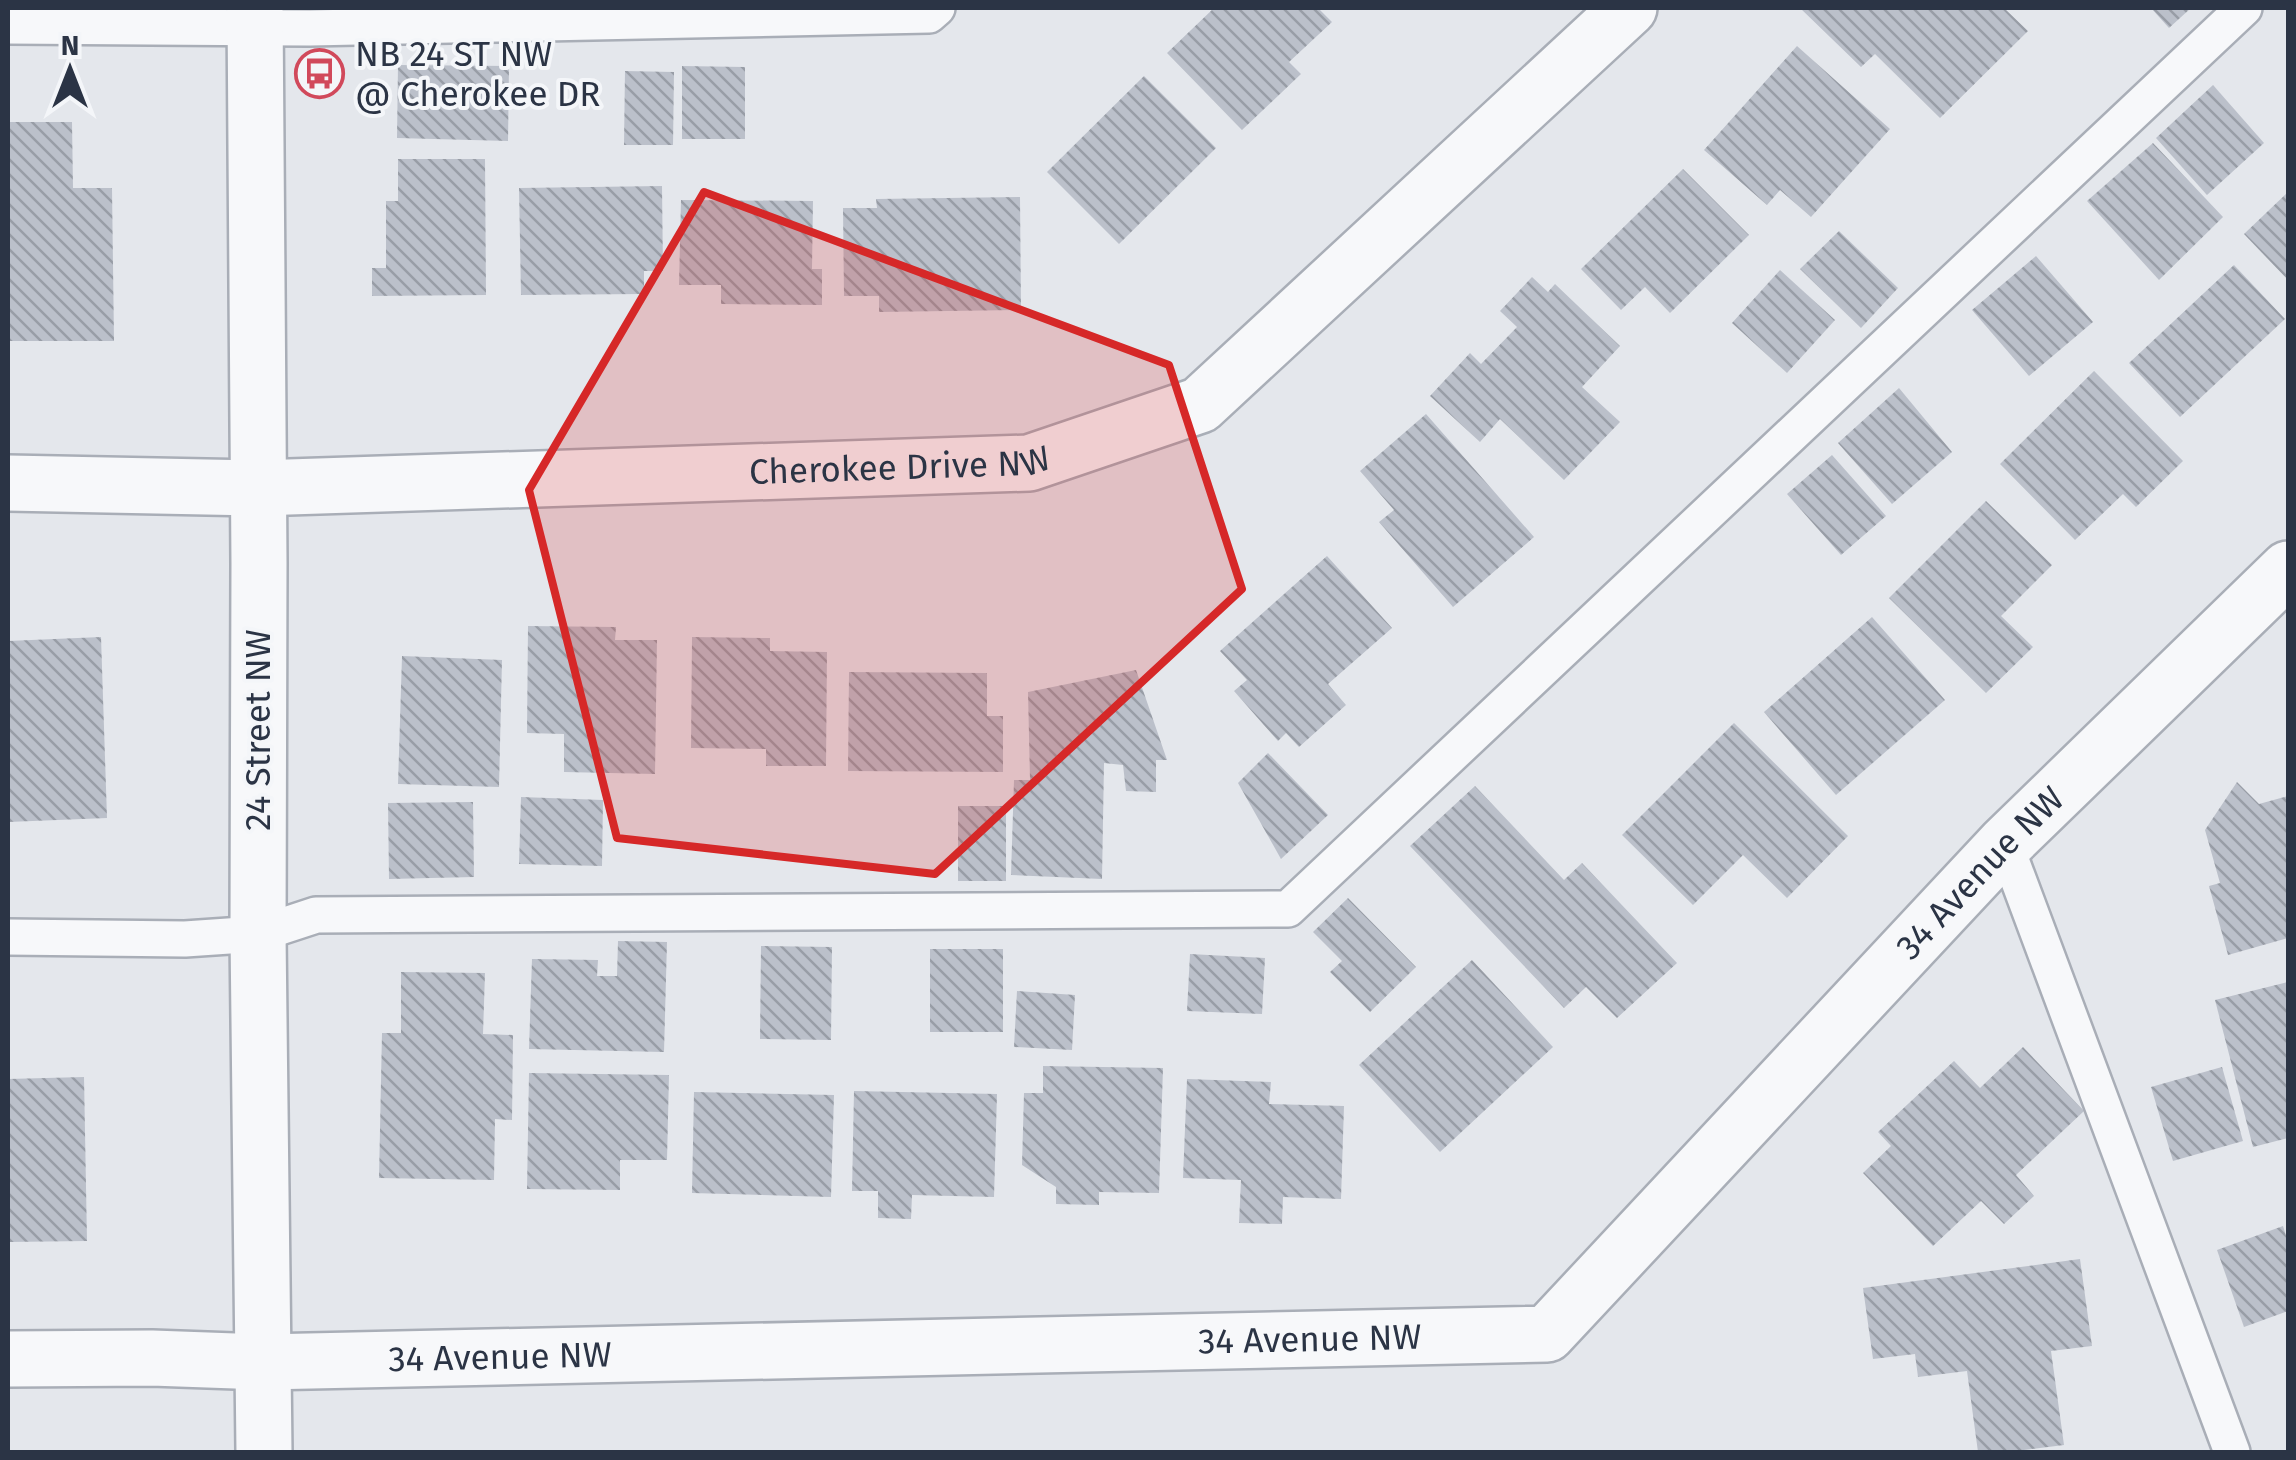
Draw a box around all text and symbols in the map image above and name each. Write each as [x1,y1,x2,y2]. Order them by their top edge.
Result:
north arrow [20,20,120,120]
text: N [61,29,79,62]
place label: NB 24 ST NW @ Cherokee DR [355,33,600,115]
bus stop icon: NB 24 ST NW @ Cherokee DR [294,48,346,100]
street label: Cherokee Drive NW [748,436,1056,493]
street label: 24 Street NW [237,629,279,831]
street label: 34 Avenue NW [1887,778,2073,968]
street label: 34 Avenue NW [1197,1316,1422,1363]
street label: 34 Avenue NW [388,1333,612,1380]

